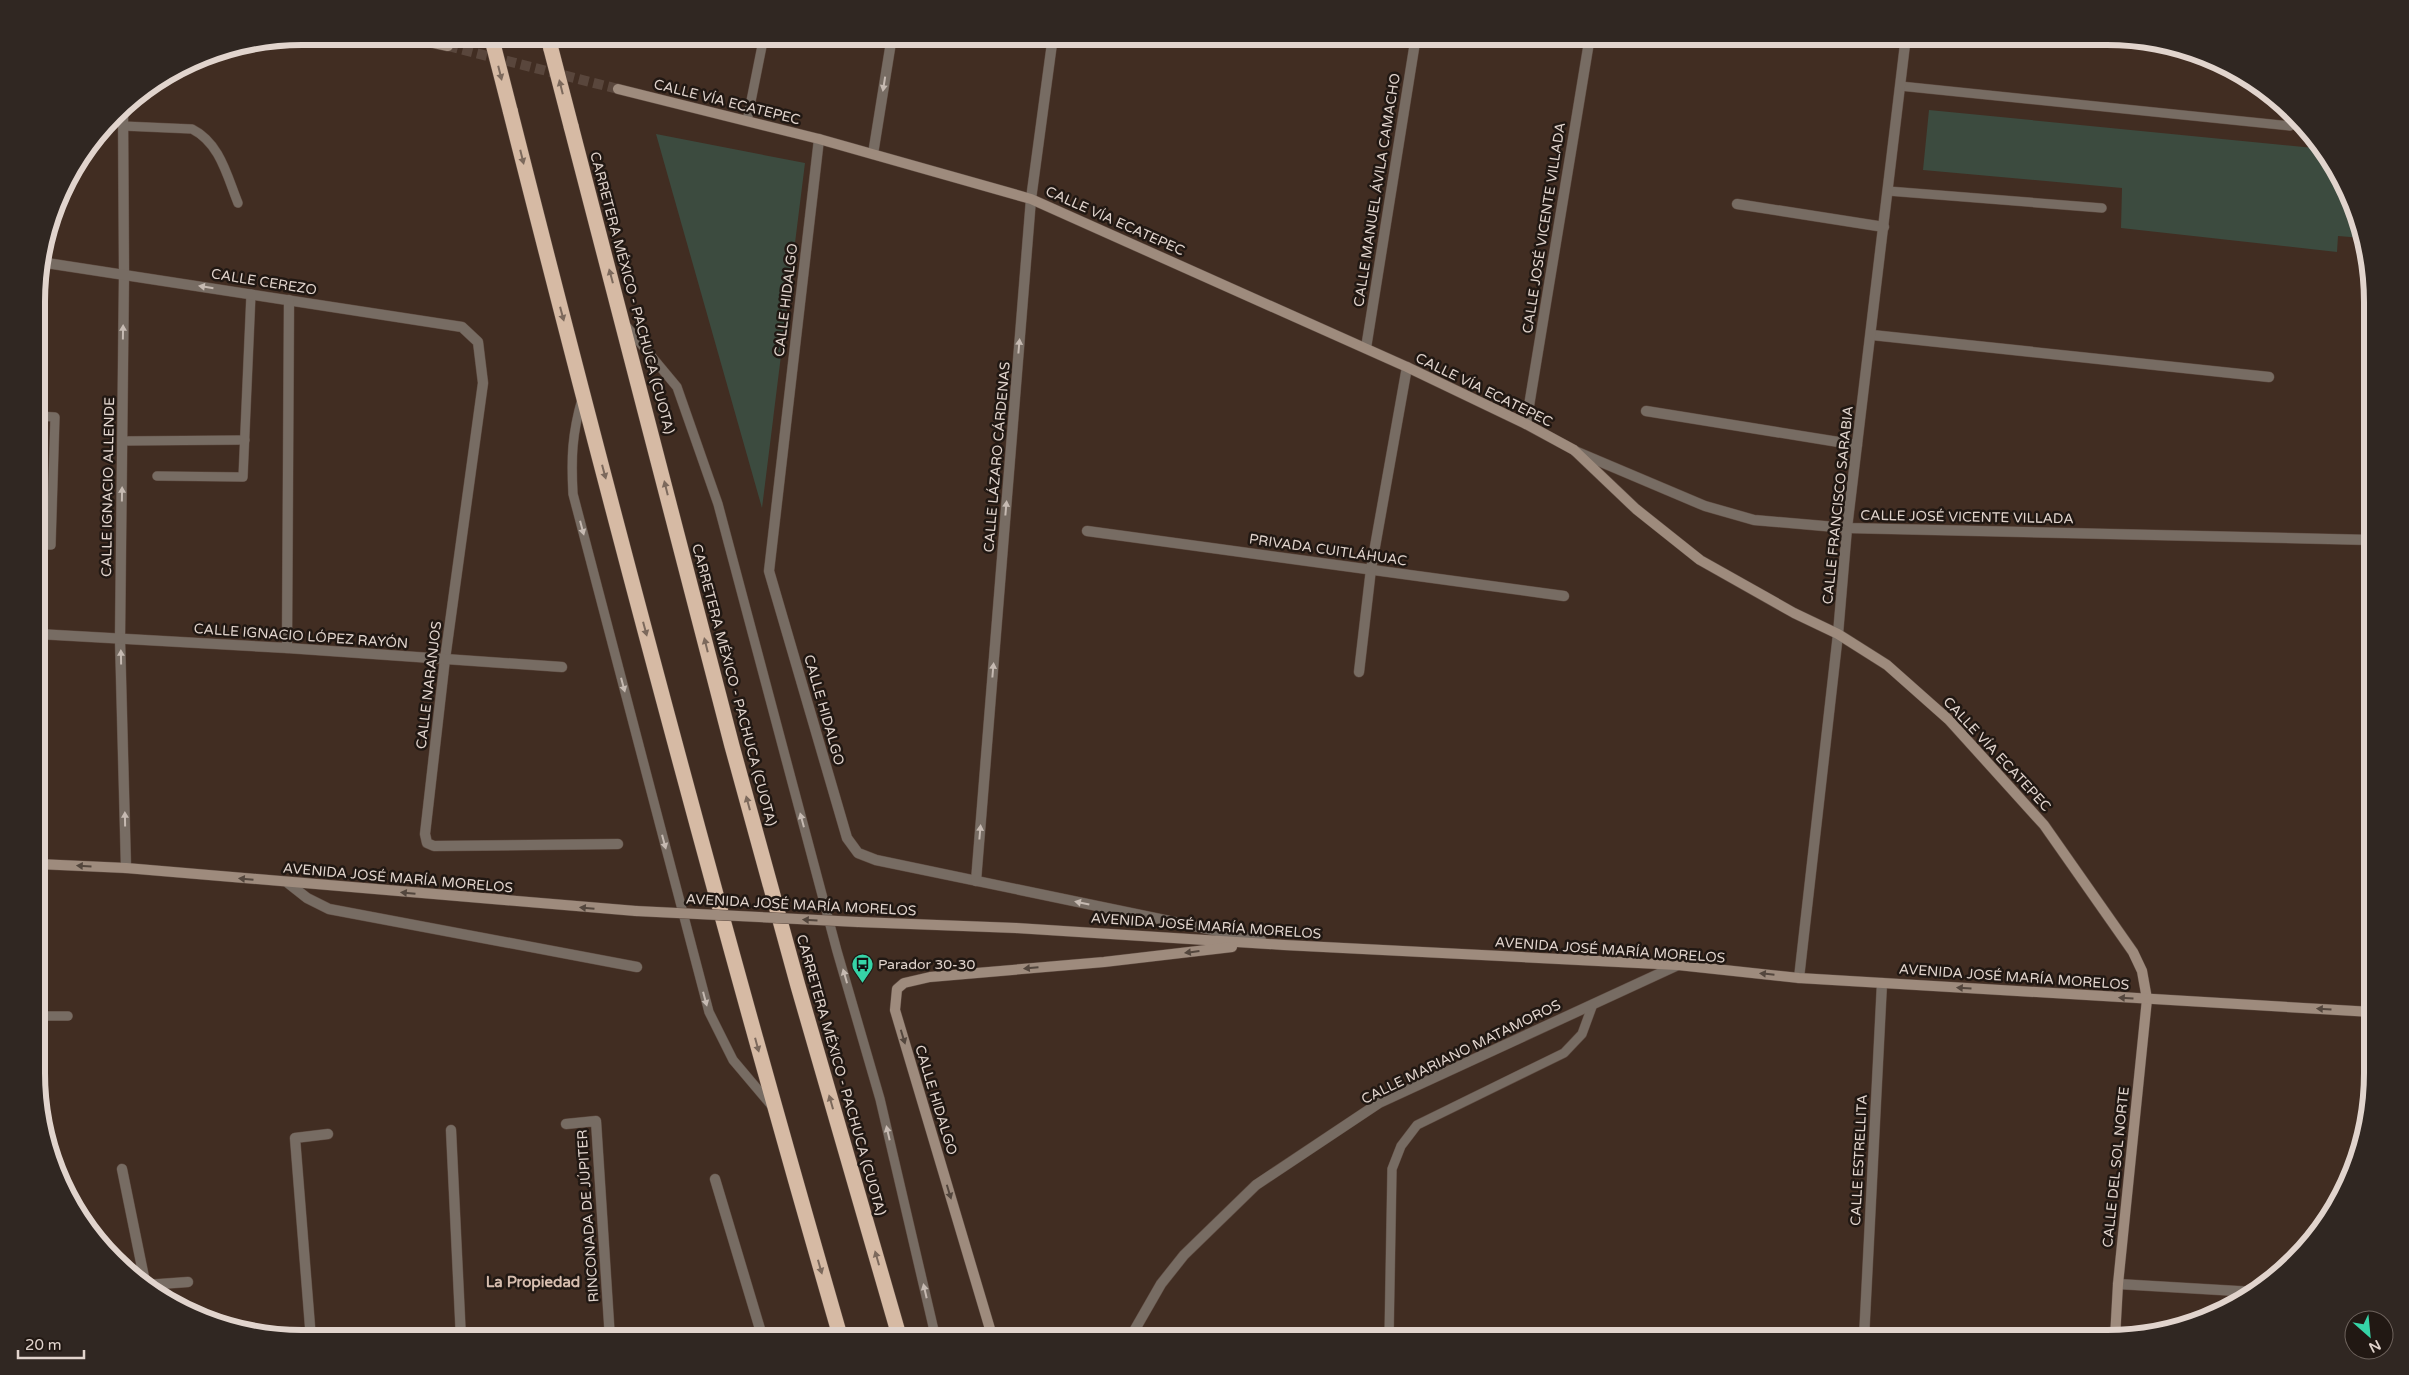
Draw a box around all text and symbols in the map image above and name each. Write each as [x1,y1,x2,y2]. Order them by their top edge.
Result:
one-way arrow [497,66,505,81]
street label: CALLE MANUEL ÁVILA CAMACHO [1350,72,1404,308]
street label: CALLE VÍA ECATEPEC [652,76,802,128]
one-way arrow [880,77,888,93]
one-way arrow [557,80,565,95]
street label: CALLE JOSÉ VICENTE VILLADA [1519,121,1569,335]
one-way arrow [518,149,526,164]
street label: CARRETERA MÉXICO - PACHUCA (CUOTA) [586,150,678,436]
street label: CALLE VÍA ECATEPEC [1043,183,1187,259]
street label: CALLE HIDALGO [771,242,801,358]
street label: CALLE CEREZO [210,265,318,299]
one-way arrow [607,269,615,284]
one-way arrow [198,282,214,290]
one-way arrow [559,307,567,322]
one-way arrow [120,324,128,340]
one-way arrow [1016,338,1024,354]
street label: CALLE VÍA ECATEPEC [1413,349,1555,431]
street label: CALLE LÁZARO CÁRDENAS [980,361,1014,553]
street label: CALLE IGNACIO ALLENDE [98,397,118,577]
street label: CALLE FRANCISCO SARABIA [1819,405,1857,605]
one-way arrow [600,464,608,479]
one-way arrow [662,480,670,496]
one-way arrow [118,486,126,502]
one-way arrow [1003,500,1011,516]
street label: CALLE JOSÉ VICENTE VILLADA [1860,507,2074,527]
one-way arrow [579,520,587,535]
street label: PRIVADA CUITLÁHUAC [1248,530,1408,570]
street label: CARRETERA MÉXICO - PACHUCA (CUOTA) [688,542,780,828]
street label: CALLE IGNACIO LÓPEZ RAYÓN [193,620,409,652]
street label: CALLE NARANJOS [413,620,445,750]
one-way arrow [641,621,649,636]
one-way arrow [702,638,710,653]
one-way arrow [116,649,124,665]
street label: CALLE HIDALGO [800,653,848,767]
one-way arrow [989,662,997,678]
one-way arrow [620,677,628,692]
street label: CALLE VÍA ECATEPEC [1940,693,2055,815]
one-way arrow [743,795,751,810]
one-way arrow [121,811,129,827]
one-way arrow [798,812,806,827]
one-way arrow [976,824,984,840]
one-way arrow [661,835,669,850]
street label: AVENIDA JOSÉ MARÍA MORELOS [282,859,514,897]
one-way arrow [75,861,91,869]
one-way arrow [237,875,253,883]
one-way arrow [399,889,415,897]
street label: AVENIDA JOSÉ MARÍA MORELOS [685,890,917,920]
one-way arrow [1073,898,1089,906]
one-way arrow [579,904,595,912]
street label: AVENIDA JOSÉ MARÍA MORELOS [1090,909,1322,943]
one-way arrow [802,916,818,924]
street label: CARRETERA MÉXICO - PACHUCA (CUOTA) [793,932,889,1218]
street label: AVENIDA JOSÉ MARÍA MORELOS [1494,933,1726,967]
one-way arrow [1184,948,1200,956]
bus stop icon: Parador 30-30 [850,952,874,983]
place label: Parador 30-30 [878,956,976,973]
street label: AVENIDA JOSÉ MARÍA MORELOS [1898,960,2130,994]
one-way arrow [1023,964,1039,972]
one-way arrow [840,969,848,984]
one-way arrow [1759,970,1775,978]
one-way arrow [1956,983,1972,991]
one-way arrow [702,992,710,1007]
one-way arrow [2118,993,2134,1001]
street label: CALLE MARIANO MATAMOROS [1359,996,1564,1108]
one-way arrow [2315,1004,2331,1012]
one-way arrow [899,1029,907,1044]
one-way arrow [753,1037,761,1052]
street label: CALLE HIDALGO [911,1043,961,1157]
street label: CALLE DEL SOL NORTE [2099,1086,2133,1248]
street label: CALLE ESTRELLITA [1847,1094,1871,1226]
one-way arrow [827,1095,835,1110]
one-way arrow [884,1125,892,1140]
street label: RINCONADA DE JÚPITER [573,1129,603,1303]
one-way arrow [946,1185,954,1200]
one-way arrow [873,1251,881,1266]
one-way arrow [816,1259,824,1274]
district label: La Propiedad [486,1273,580,1292]
one-way arrow [921,1284,929,1299]
north arrow [2344,1310,2394,1360]
scale bar [18,1328,84,1360]
text: 20 m [25,1336,62,1354]
text: N [2366,1336,2384,1356]

